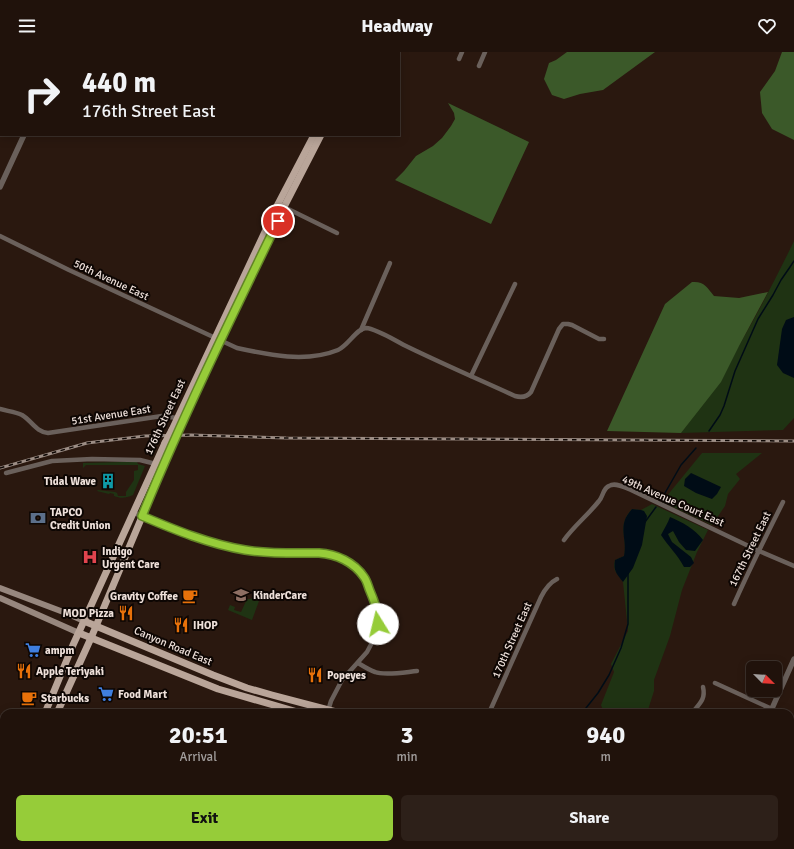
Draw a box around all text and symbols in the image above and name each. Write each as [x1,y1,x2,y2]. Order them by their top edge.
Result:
icon: menu [16,15,38,37]
text: Headway [361,15,433,37]
icon: heart [756,15,778,37]
text: 440 m [82,66,156,100]
icon: right [16,68,68,120]
text: 176th Street East [82,100,215,122]
pin [261,204,295,238]
icon: arrive [267,210,289,232]
street label: 50th Avenue East [71,257,151,303]
street label: 176th Street East [142,377,188,457]
street label: 51st Avenue East [70,402,152,428]
building icon: Tidal Wave [99,472,117,490]
street label: 49th Avenue Court East [620,473,726,529]
place label: Tidal Wave [44,475,97,488]
place label: TAPCO Credit Union [50,506,111,532]
bank icon: TAPCO Credit Union [29,509,47,527]
street label: 167th Street East [726,509,774,588]
place label: Indigo Urgent Care [102,545,160,571]
hospital icon: Indigo Urgent Care [81,548,99,566]
school or university icon: KinderCare [232,586,250,604]
cafe icon: Gravity Coffee [181,587,199,605]
place label: KinderCare [253,589,307,602]
place label: Gravity Coffee [110,590,179,603]
street label: 170th Street East [489,600,535,680]
position arrow [357,603,399,645]
restaurant icon: MOD Pizza [117,604,135,622]
place label: MOD Pizza [62,607,114,620]
restaurant icon: IHOP [172,616,190,634]
place label: IHOP [193,619,218,632]
street label: Canyon Road East [132,624,214,668]
supermarket icon: ampm [24,641,42,659]
place label: ampm [45,644,74,657]
north arrow [746,661,782,697]
map controls [746,661,782,697]
restaurant icon: Apple Teriyaki [15,662,33,680]
place label: Apple Teriyaki [36,665,104,678]
restaurant icon: Popeyes [306,666,324,684]
place label: Popeyes [327,669,366,682]
supermarket icon: Food Mart [97,685,115,703]
place label: Food Mart [118,688,167,701]
cafe icon: Starbucks [20,689,38,707]
place label: Starbucks [41,692,89,705]
text: 20:51 [169,720,228,750]
text: 3 [401,720,413,750]
text: 940 [586,720,625,750]
text: Arrival [180,749,217,765]
text: min [397,749,418,765]
text: m [601,749,611,765]
button: Exit [16,795,393,841]
button: Share [401,795,778,841]

